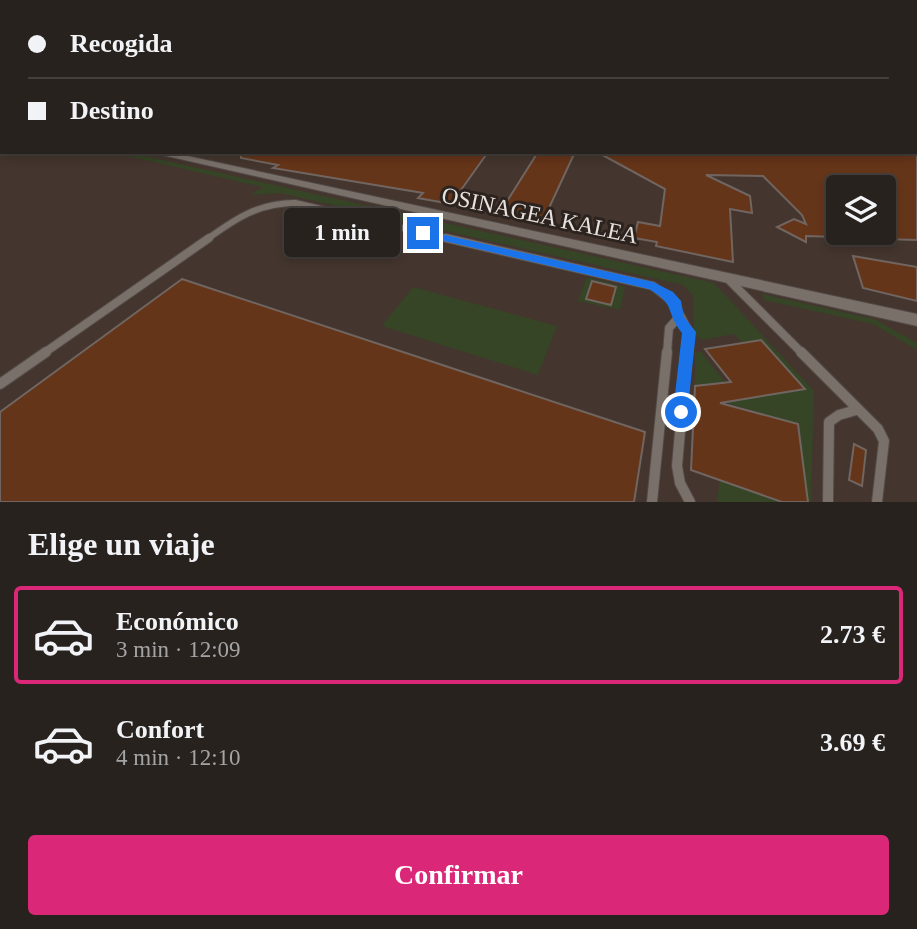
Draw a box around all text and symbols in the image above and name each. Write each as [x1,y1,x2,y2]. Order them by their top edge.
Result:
text: Recogida [70,29,173,58]
text: Destino [70,96,154,125]
map controls [826,175,896,245]
button: layers [826,175,896,245]
street label: OSINAGEA KALEA [439,182,641,249]
callout: 1 min [283,208,398,258]
route end [407,217,439,249]
text: 1 min [314,220,370,245]
route start [665,396,697,428]
text: Elige un viaje [28,526,215,562]
icon: car [32,604,95,667]
text: Económico [116,607,239,636]
text: 2.73 € [820,620,885,649]
text: 3 min · 12:09 [116,637,241,662]
icon: car [32,712,95,775]
text: Confort [116,715,204,744]
text: 3.69 € [820,728,885,757]
text: 4 min · 12:10 [116,745,241,770]
button: Confirmar [28,835,889,915]

